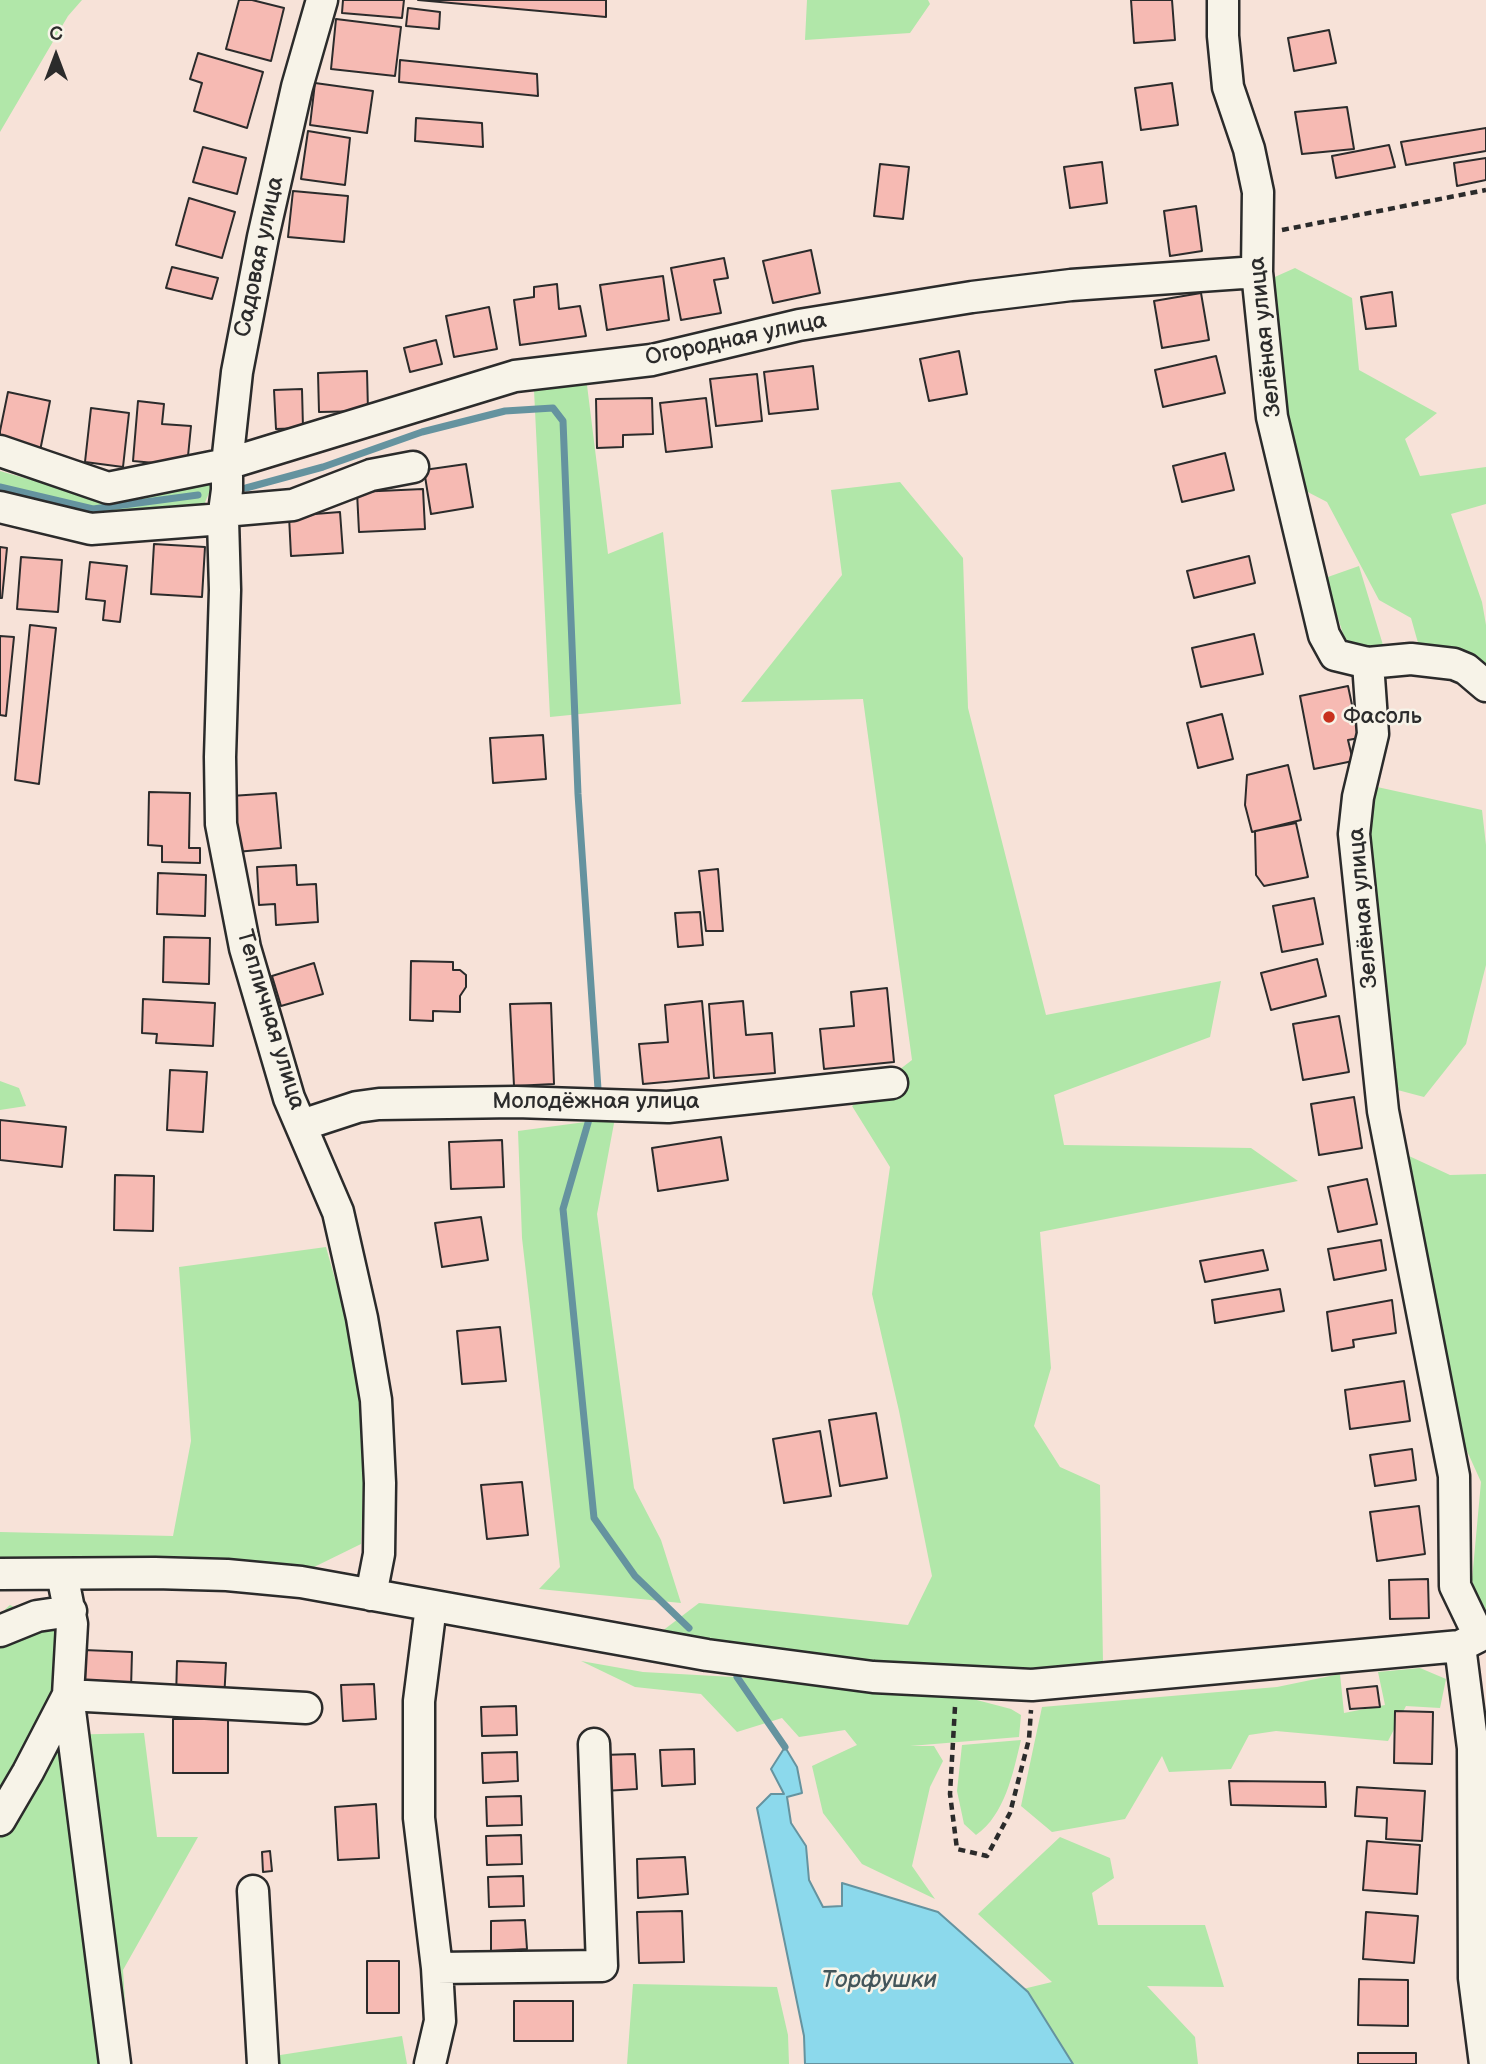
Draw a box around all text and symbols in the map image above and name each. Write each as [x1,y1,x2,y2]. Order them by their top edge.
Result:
north arrow [21,21,91,91]
text: С [49,23,63,46]
street label: Садовая улица [230,174,290,340]
street label: Зелёная улица [1244,255,1288,419]
street label: Огородная улица [643,307,829,373]
place label: Фасоль [1343,703,1422,731]
marker: Фасоль [1321,709,1337,725]
street label: Зелёная улица [1343,826,1385,990]
street label: Тепличная улица [230,927,310,1113]
street label: Молодёжная улица [492,1088,700,1116]
water label: Торфушки [821,1967,937,1995]

